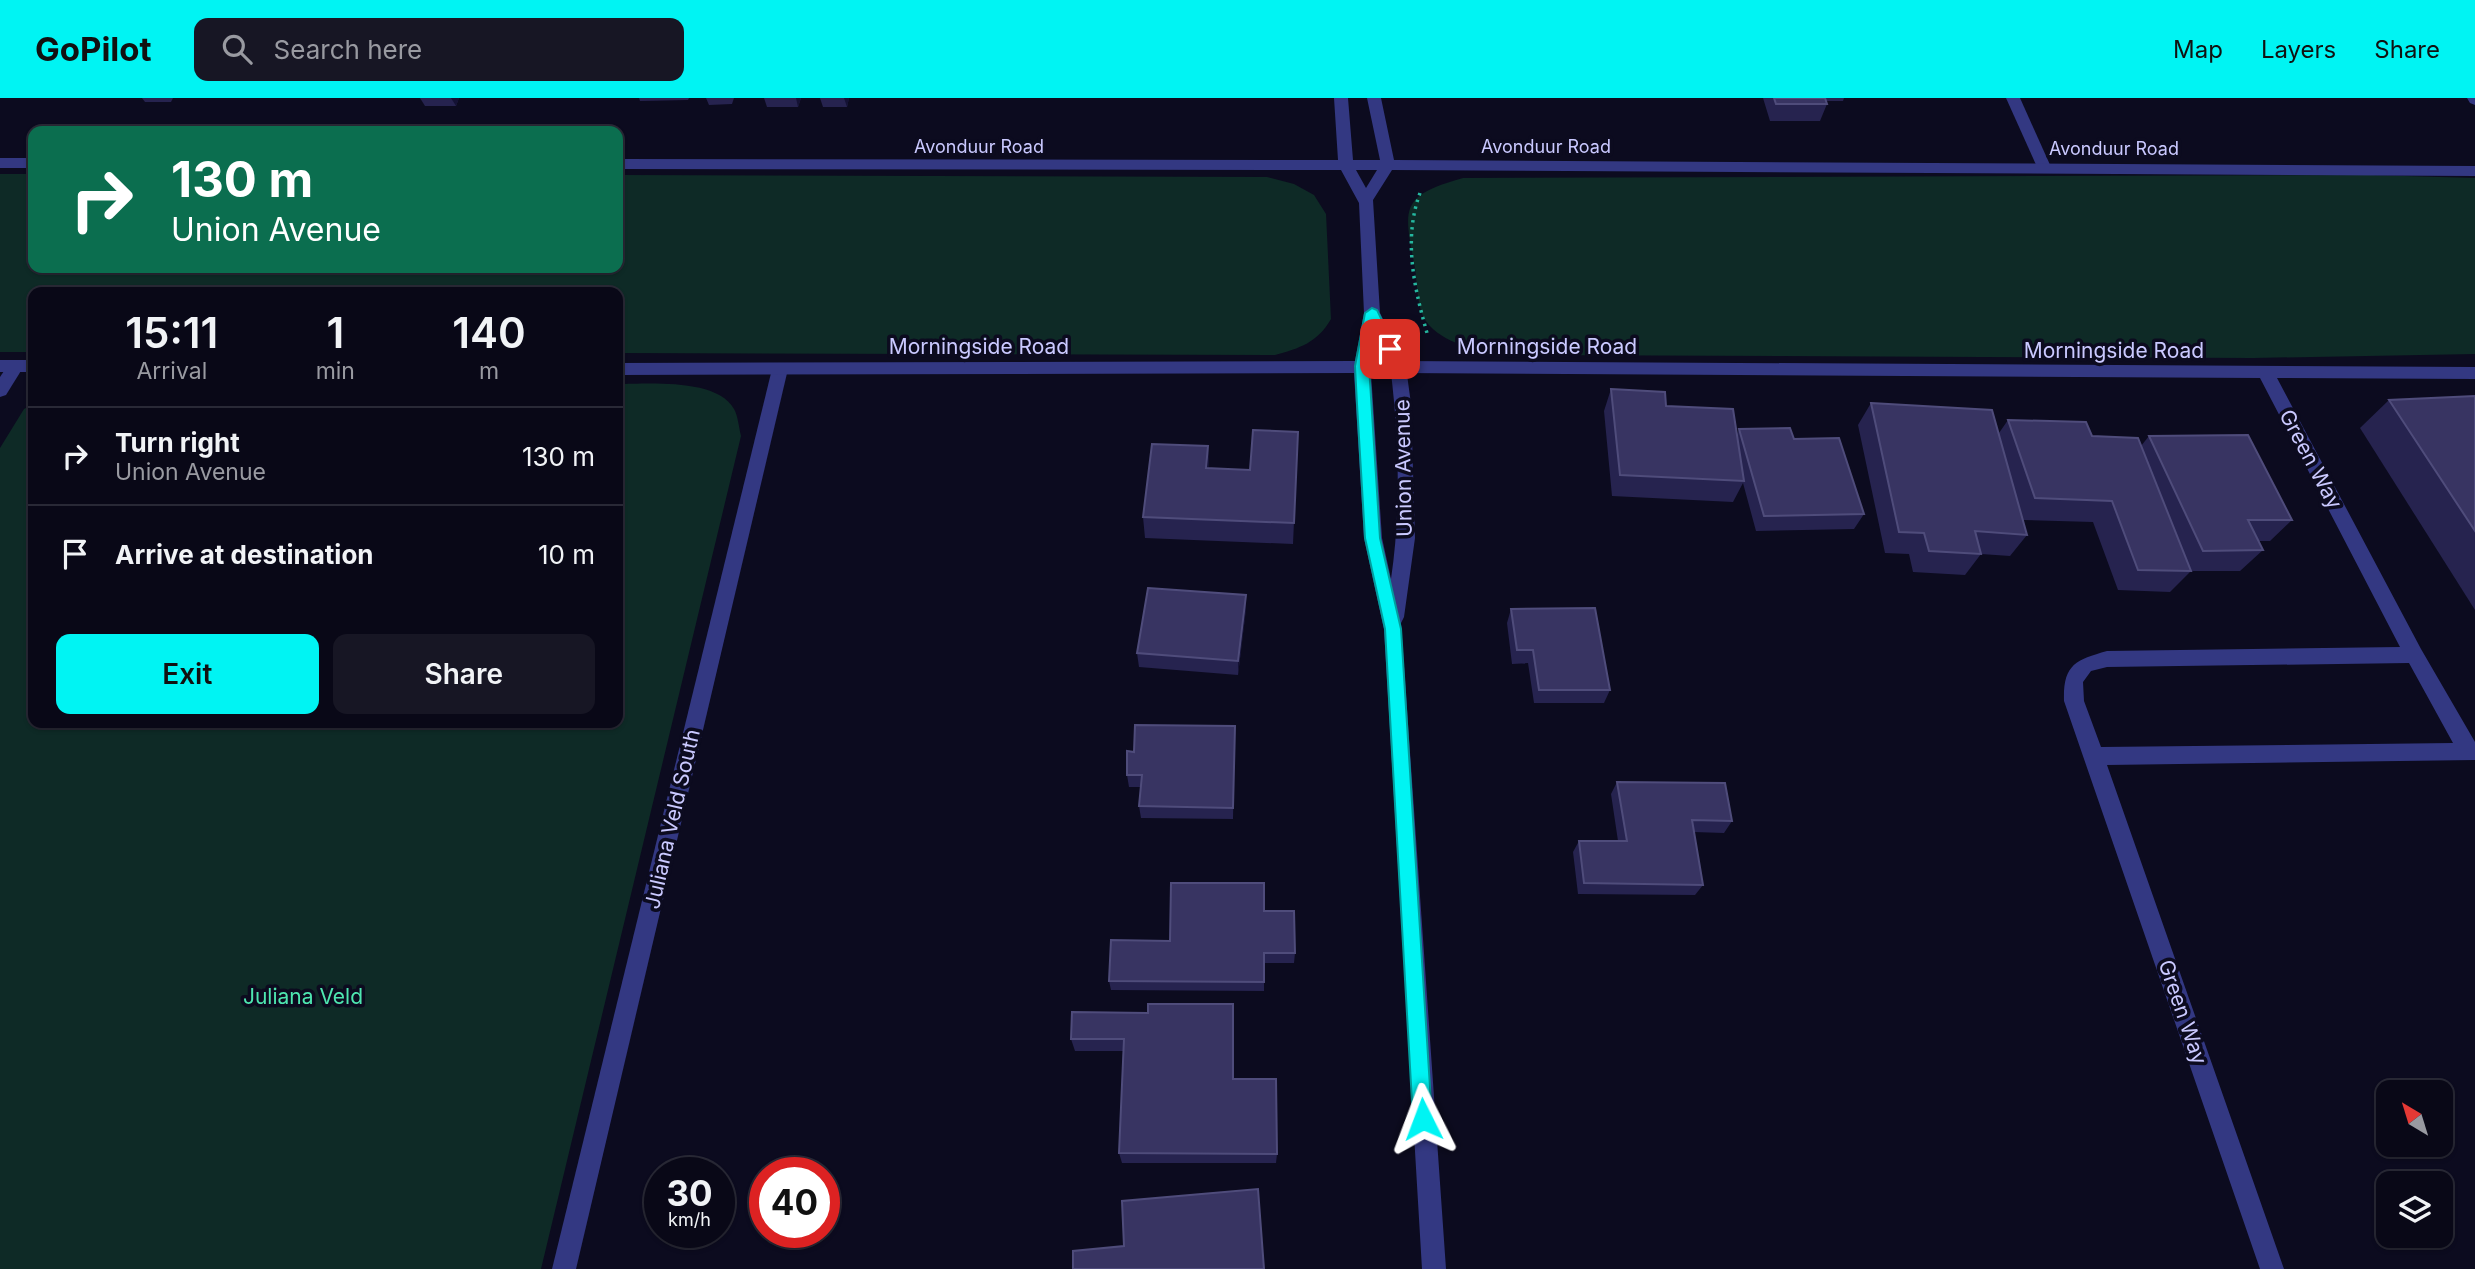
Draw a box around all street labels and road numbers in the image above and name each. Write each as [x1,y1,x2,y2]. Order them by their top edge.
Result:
street label: Avonduur Road [914,136,1044,157]
street label: Avonduur Road [1481,136,1611,157]
street label: Avonduur Road [2049,138,2179,159]
street label: Morningside Road [889,334,1069,359]
street label: Morningside Road [1457,334,1637,359]
street label: Morningside Road [2024,338,2204,363]
street label: Union Avenue [1389,399,1417,537]
street label: Green Way [2274,405,2348,513]
street label: Juliana Veld South [639,727,705,911]
street label: Green Way [2153,956,2213,1068]

